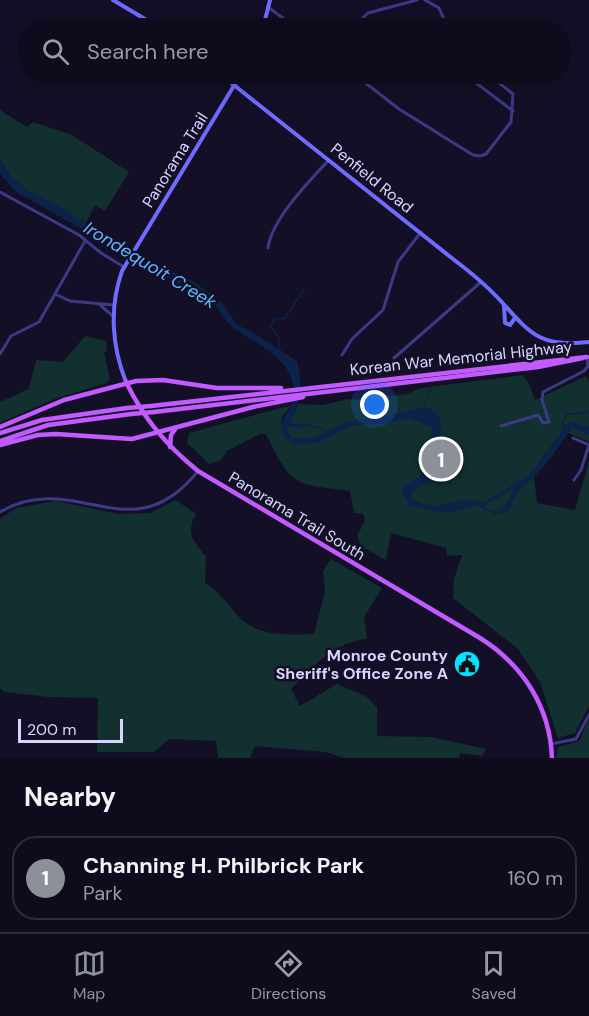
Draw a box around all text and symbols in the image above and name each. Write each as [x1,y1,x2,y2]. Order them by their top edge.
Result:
search box [18,18,571,84]
icon: search [39,35,72,68]
text: Search here [87,37,208,66]
street label: Panorama Trail [137,109,213,211]
street label: Penfield Road [326,138,418,218]
water label: Irondequoit Creek [79,216,221,315]
street label: Korean War Memorial Highway [349,336,573,380]
your location [360,390,389,419]
pin: 1 [422,436,460,482]
street label: Panorama Trail South [225,467,369,565]
place label: Monroe County Sheriff's Office Zone A [276,645,448,684]
public building icon: Monroe County Sheriff's Office Zone A [452,649,482,679]
scale bar [18,716,123,744]
text: 200 m [27,719,76,740]
text: Nearby [24,780,116,814]
text: Channing H. Philbrick Park [83,851,364,880]
text: 1 [42,865,49,891]
text: 160 m [507,865,563,891]
text: Park [83,880,123,906]
tab: Map [73,947,106,1004]
tab: Directions [251,947,326,1004]
tab: Saved [472,947,516,1004]

